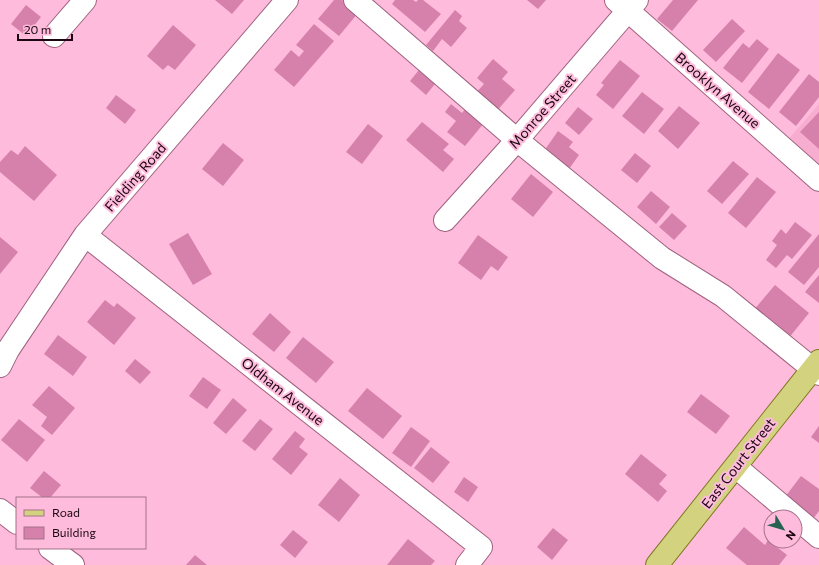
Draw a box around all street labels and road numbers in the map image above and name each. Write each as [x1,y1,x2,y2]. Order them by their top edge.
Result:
street label: Brooklyn Avenue [672,49,764,131]
street label: Monroe Street [505,70,579,152]
street label: Fielding Road [101,139,169,215]
street label: Oldham Avenue [238,354,328,428]
street label: East Court Street [698,414,779,511]

